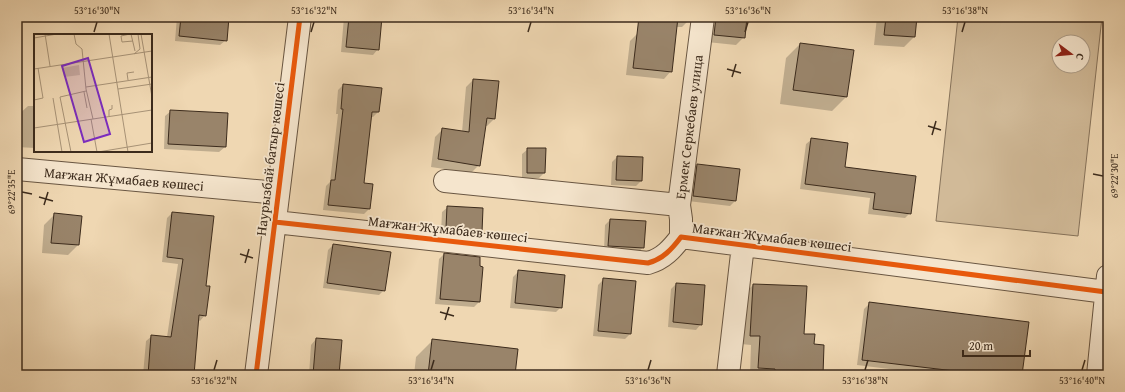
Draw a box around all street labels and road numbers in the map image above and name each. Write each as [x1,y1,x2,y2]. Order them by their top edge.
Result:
street label: Ермек Серкебаев улица [670,53,708,200]
street label: Наурызбай батыр көшесі [251,81,289,237]
street label: Мағжан Жұмабаев көшесі [43,162,205,196]
street label: Мағжан Жұмабаев көшесі [367,211,529,247]
street label: Мағжан Жұмабаев көшесі [691,217,853,257]

